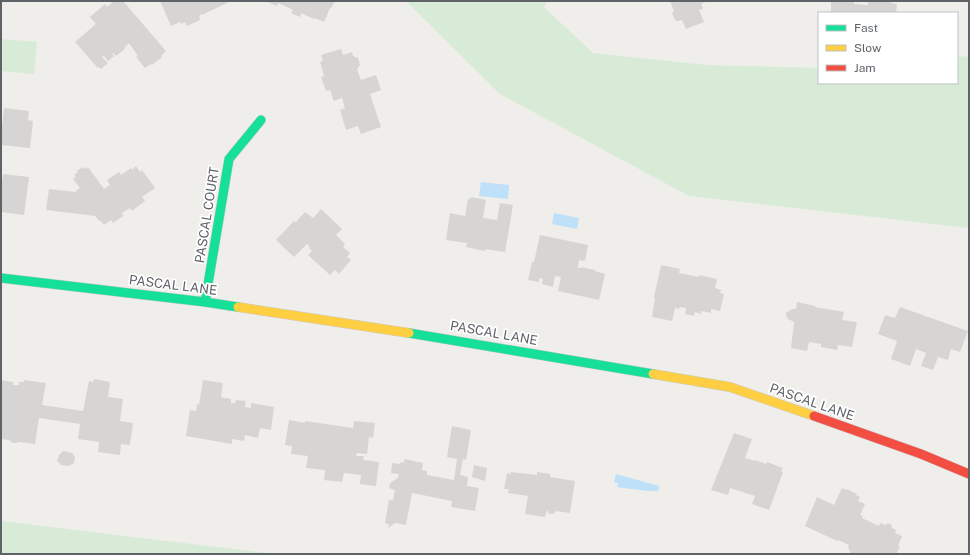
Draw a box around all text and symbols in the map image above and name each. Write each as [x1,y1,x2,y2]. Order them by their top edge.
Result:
legend [818,12,958,84]
text: Fast [854,21,879,35]
text: Slow [854,41,882,55]
text: Jam [854,61,876,75]
street label: PASCAL COURT [192,165,222,264]
street label: PASCAL LANE [128,272,218,298]
street label: PASCAL LANE [449,318,539,348]
street label: PASCAL LANE [768,380,856,424]

